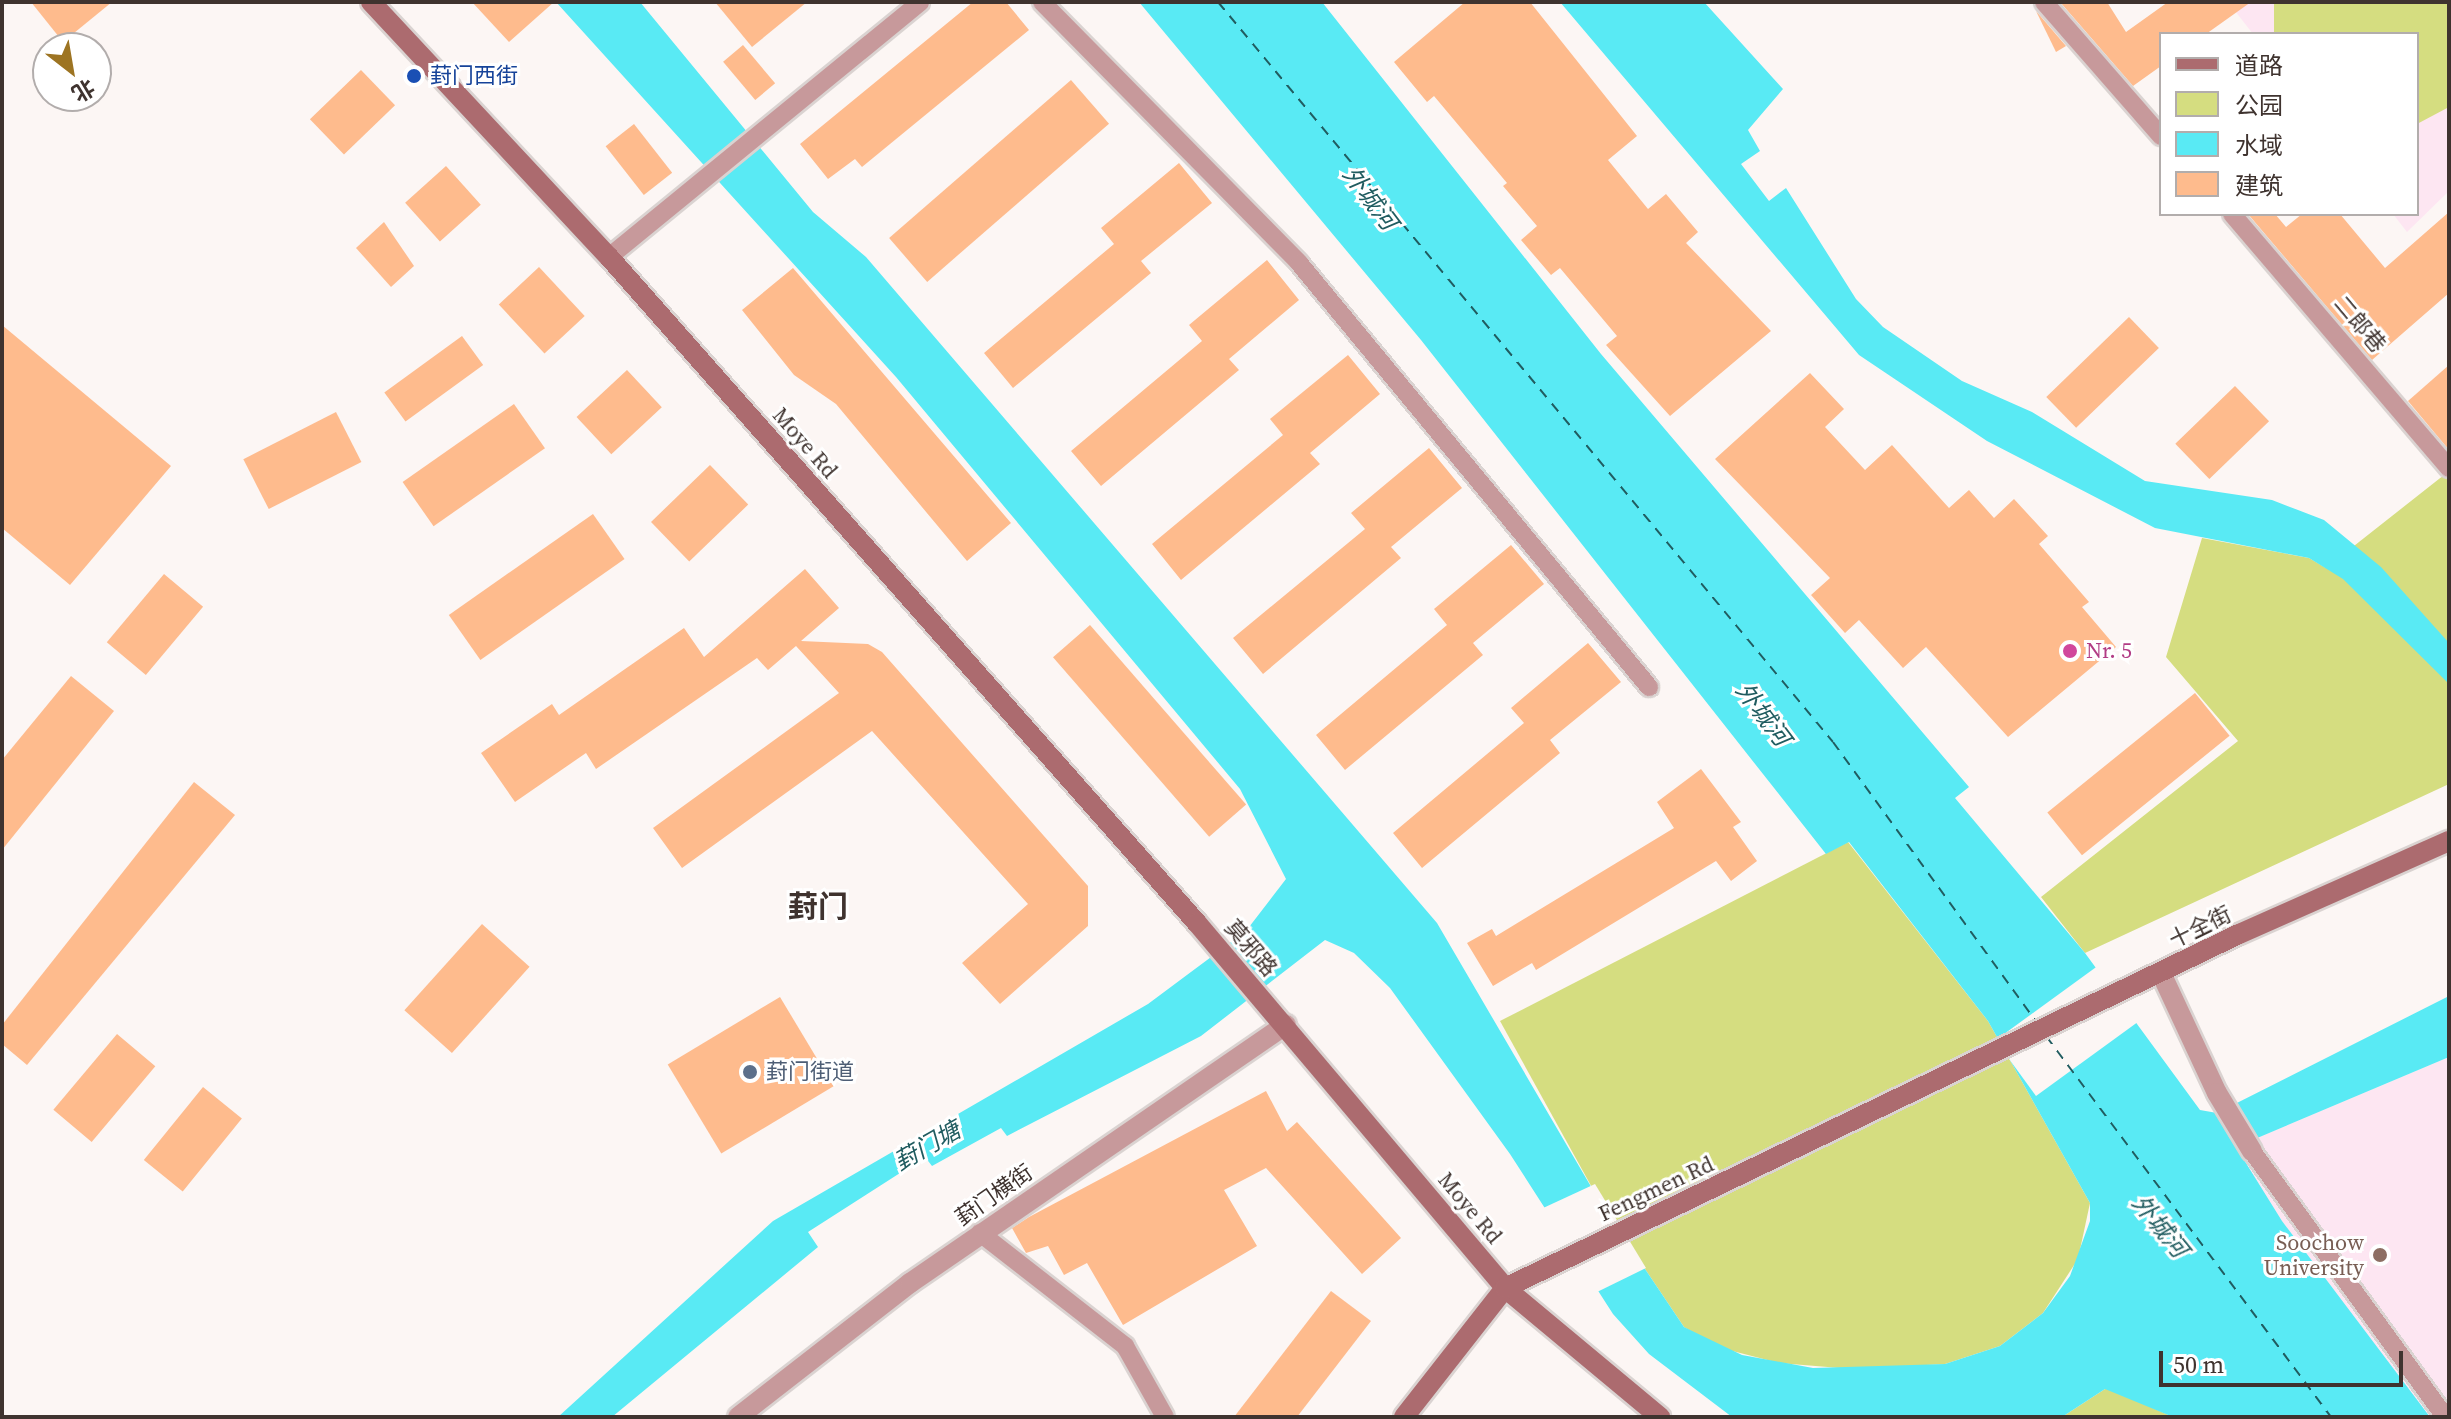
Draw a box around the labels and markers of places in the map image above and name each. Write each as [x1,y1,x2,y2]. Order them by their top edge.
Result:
place label: 葑门西街 [430,63,518,89]
marker: 葑门西街 [405,67,423,85]
place label: Nr. 5 [2086,638,2132,664]
marker: Nr. 5 [2061,642,2079,660]
place label: 葑门街道 [766,1059,854,1085]
marker: 葑门街道 [741,1063,759,1081]
place label: Soochow University [2264,1229,2364,1280]
marker: Soochow University [2371,1246,2389,1264]

